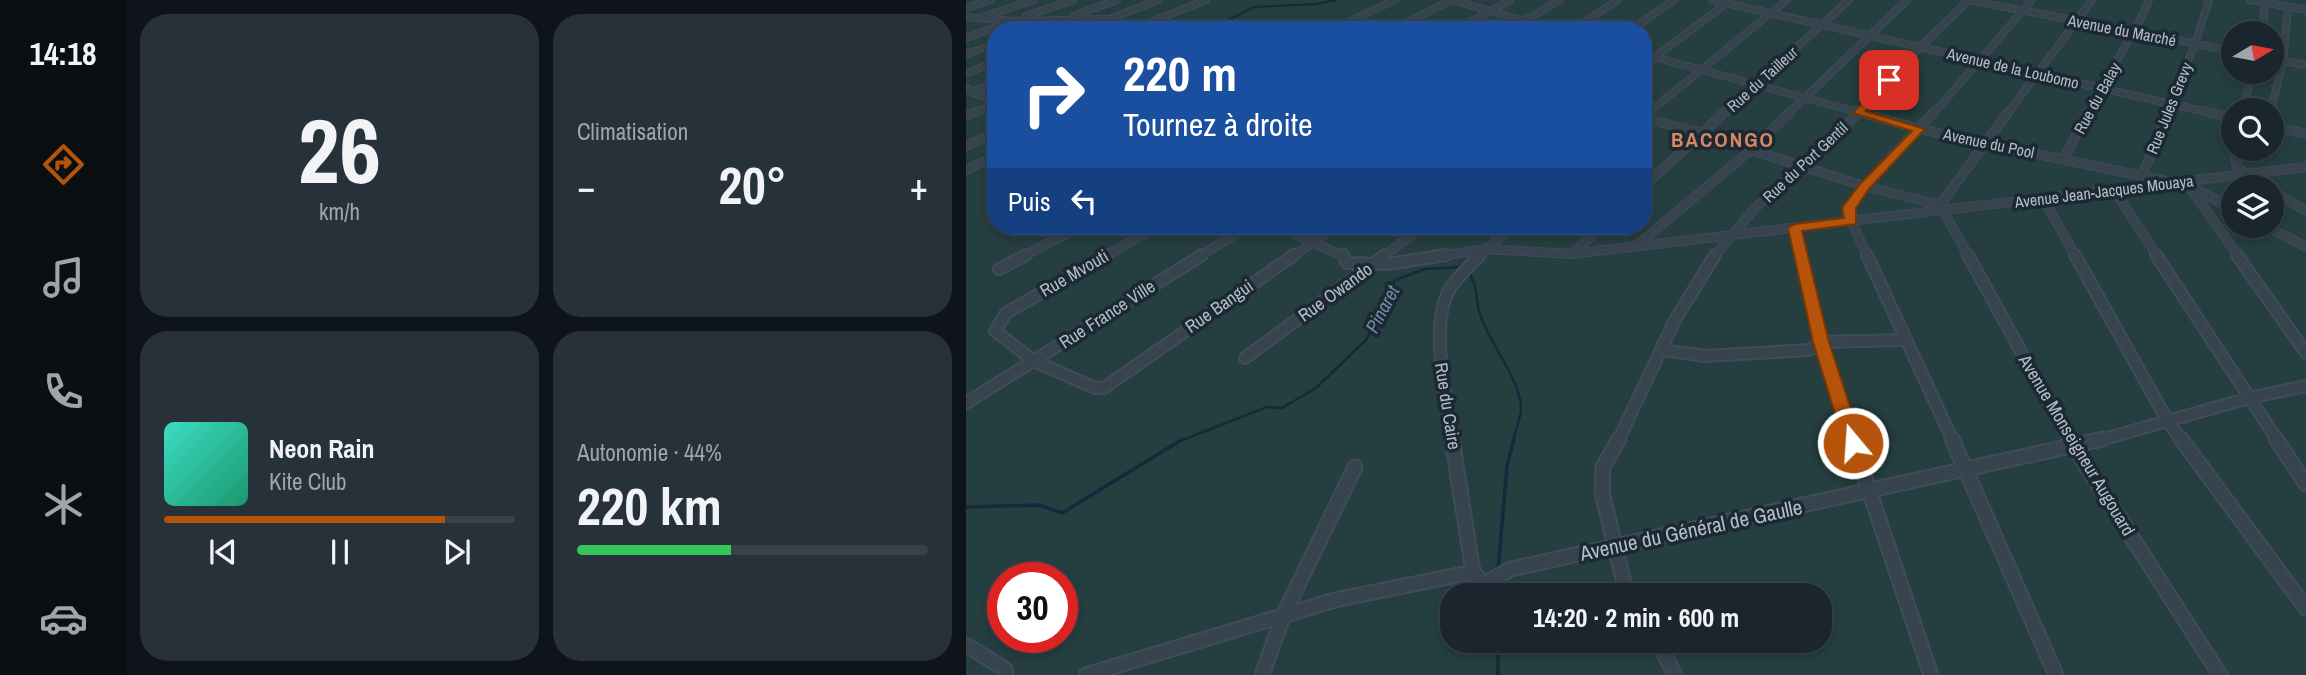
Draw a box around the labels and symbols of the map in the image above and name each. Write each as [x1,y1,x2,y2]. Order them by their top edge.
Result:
street label: Avenue du Marché [2065,9,2178,51]
north arrow [2221,21,2284,84]
street label: Rue du Tailleur [1722,41,1803,117]
street label: Avenue de la Loubomo [1944,42,2081,94]
pin [1859,50,1919,110]
street label: Rue du Balay [2068,58,2126,138]
street label: Rue Jules Grevy [2141,59,2198,157]
street label: Rue du Port Gentil [1758,117,1852,207]
street label: Avenue du Pool [1941,122,2037,163]
district label: BACONGO [1671,125,1775,154]
street label: Avenue Jean-Jacques Mouaya [2012,169,2195,213]
street label: Rue Mvouti [1035,243,1113,303]
street label: Rue Owando [1293,257,1377,327]
street label: Rue Bangui [1180,273,1258,339]
street label: Rue France Ville [1054,274,1160,354]
water label: Pinaret [1359,280,1406,337]
street label: Avenue Monseigneur Augouard [2012,349,2141,540]
street label: Rue du Caire [1429,361,1467,451]
position arrow [1816,406,1890,480]
street label: Avenue du Général de Gaulle [1576,492,1805,568]
speed limit sign: 30 [987,562,1078,653]

